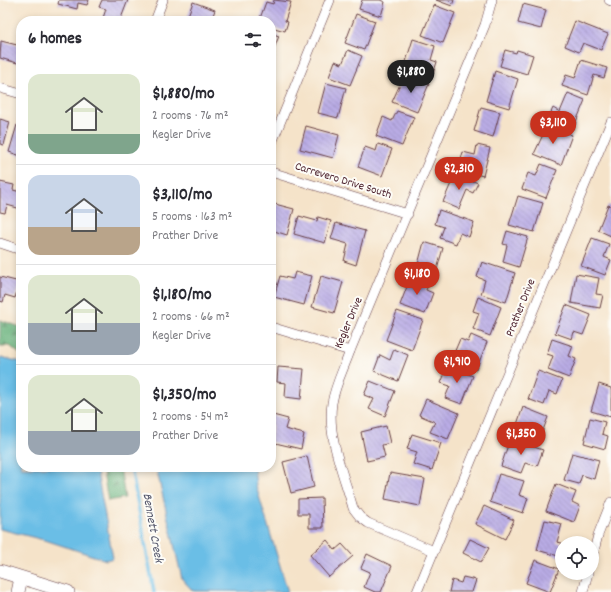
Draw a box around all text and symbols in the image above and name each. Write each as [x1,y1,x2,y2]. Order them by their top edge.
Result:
text: 6 homes [28,28,82,52]
icon: filters [242,29,264,51]
pin: $1,880 [378,60,444,94]
text: $1,880 [396,63,426,82]
text: $1,880/mo [152,83,215,107]
icon: home [60,90,108,138]
text: 2 rooms · 76 m² [152,107,228,126]
pin: $3,110 [520,111,586,145]
text: $3,110 [539,114,567,133]
text: Kegler Drive [152,126,211,145]
pin: $2,310 [426,157,492,191]
street label: Carrevero Drive South [293,158,393,204]
text: $2,310 [444,160,474,179]
text: $3,110/mo [152,184,212,208]
icon: home [60,191,108,239]
text: 5 rooms · 163 m² [152,208,232,227]
text: Prather Drive [152,227,218,246]
pin: $1,180 [384,262,450,296]
text: $1,180 [403,265,431,284]
street label: Prather Drive [502,277,540,339]
text: $1,180/mo [152,284,211,308]
icon: home [60,291,108,339]
street label: Kegler Drive [331,295,367,351]
text: 2 rooms · 66 m² [152,308,230,327]
text: Kegler Drive [152,327,211,346]
pin: $1,910 [424,350,490,384]
text: $1,910 [443,353,471,372]
text: $1,350/mo [152,384,216,408]
icon: home [60,391,108,439]
text: 2 rooms · 54 m² [152,408,228,427]
pin: $1,350 [488,422,554,456]
text: $1,350 [506,425,536,444]
text: Prather Drive [152,427,218,446]
water label: Bennett Creek [137,492,168,566]
map controls [555,536,599,580]
button: locate [555,536,599,580]

